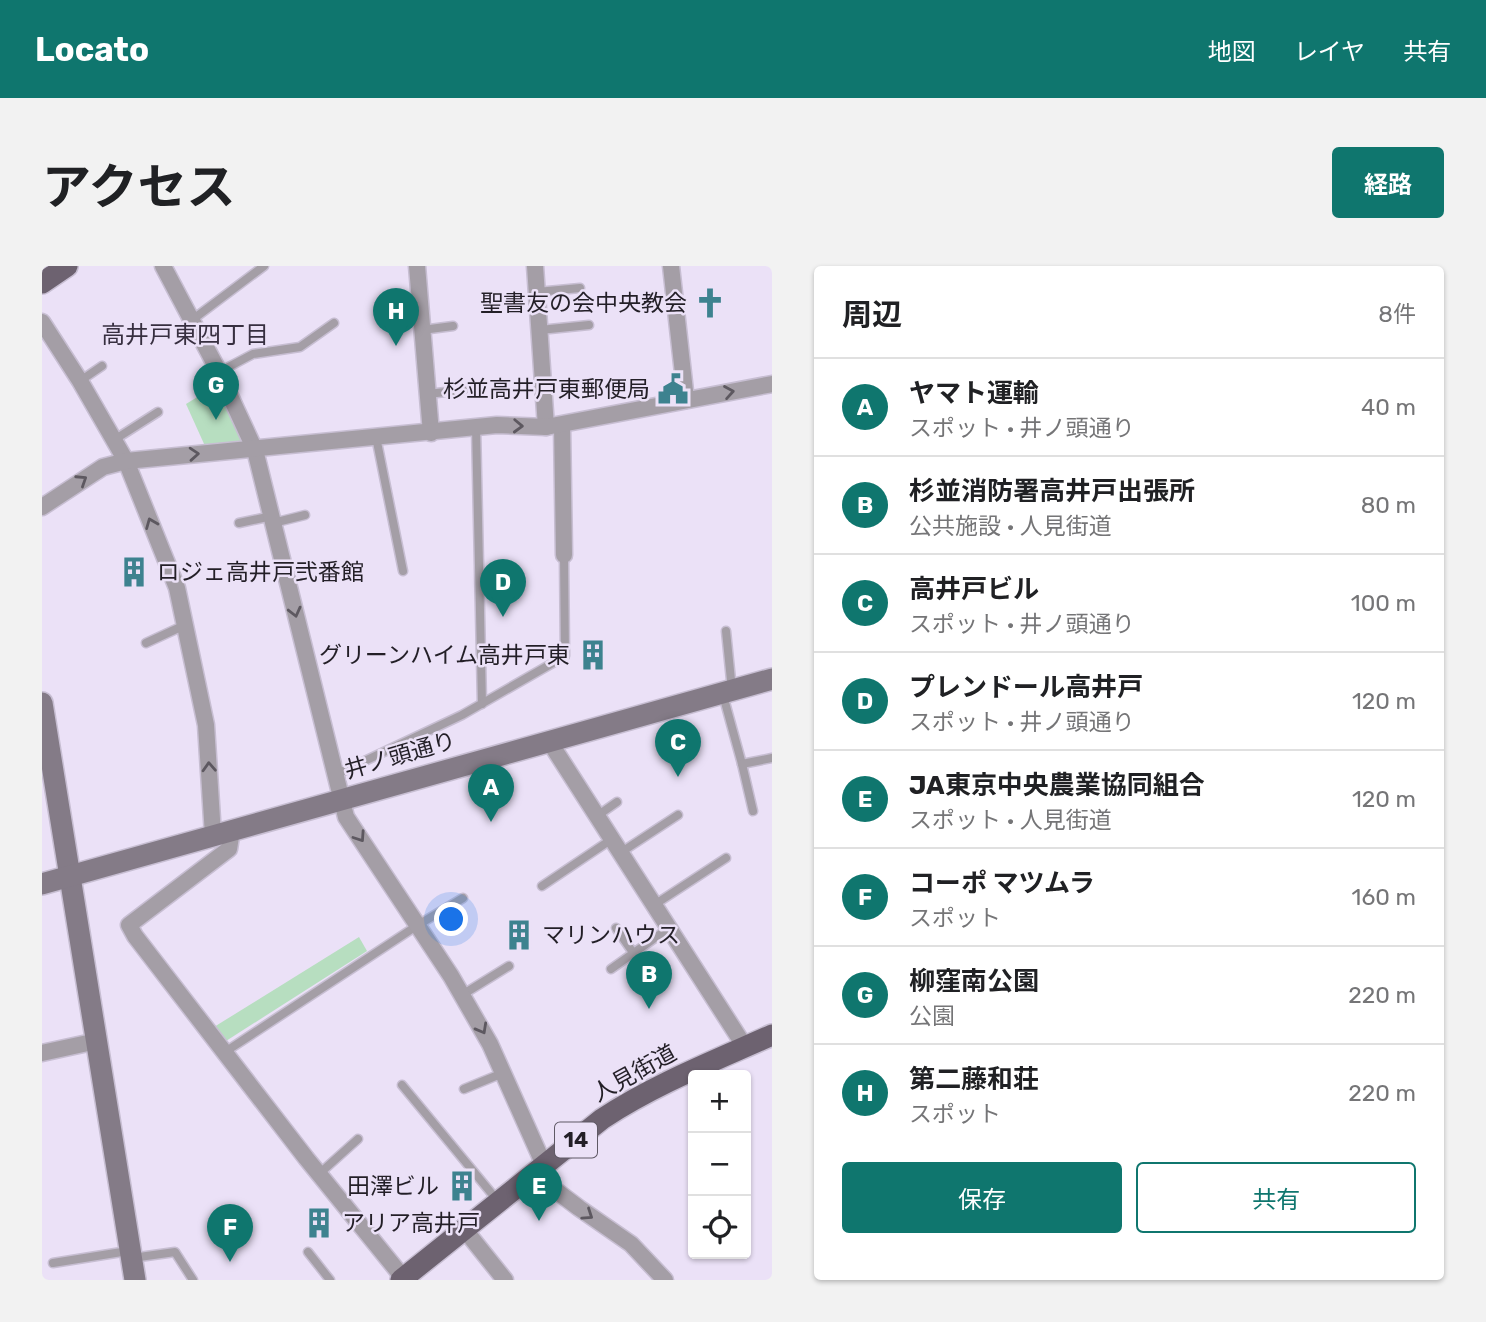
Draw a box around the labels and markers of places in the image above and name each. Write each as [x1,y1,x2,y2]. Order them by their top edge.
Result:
church icon: 聖書友の会中央教会 [693,286,727,320]
pin: H [373,288,419,346]
place label: 聖書友の会中央教会 [480,289,687,317]
pin: G [193,362,239,420]
public building icon: 杉並高井戸東郵便局 [656,372,690,406]
place label: 杉並高井戸東郵便局 [443,375,650,403]
building icon: ロジェ高井戸弐番館 [117,555,151,589]
place label: ロジェ高井戸弐番館 [157,558,364,586]
pin: D [480,559,526,617]
building icon: グリーンハイム高井戸東 [576,638,610,672]
place label: グリーンハイム高井戸東 [319,641,570,669]
pin: C [655,719,701,777]
pin: A [468,764,514,822]
building icon: マリンハウス [502,918,536,952]
place label: マリンハウス [542,921,680,949]
pin: B [626,951,672,1009]
pin: E [516,1163,562,1221]
building icon: 田澤ビル [445,1169,479,1203]
place label: 田澤ビル [347,1172,439,1200]
pin: F [207,1204,253,1262]
building icon: アリア高井戸 [302,1206,336,1240]
place label: アリア高井戸 [342,1209,480,1237]

